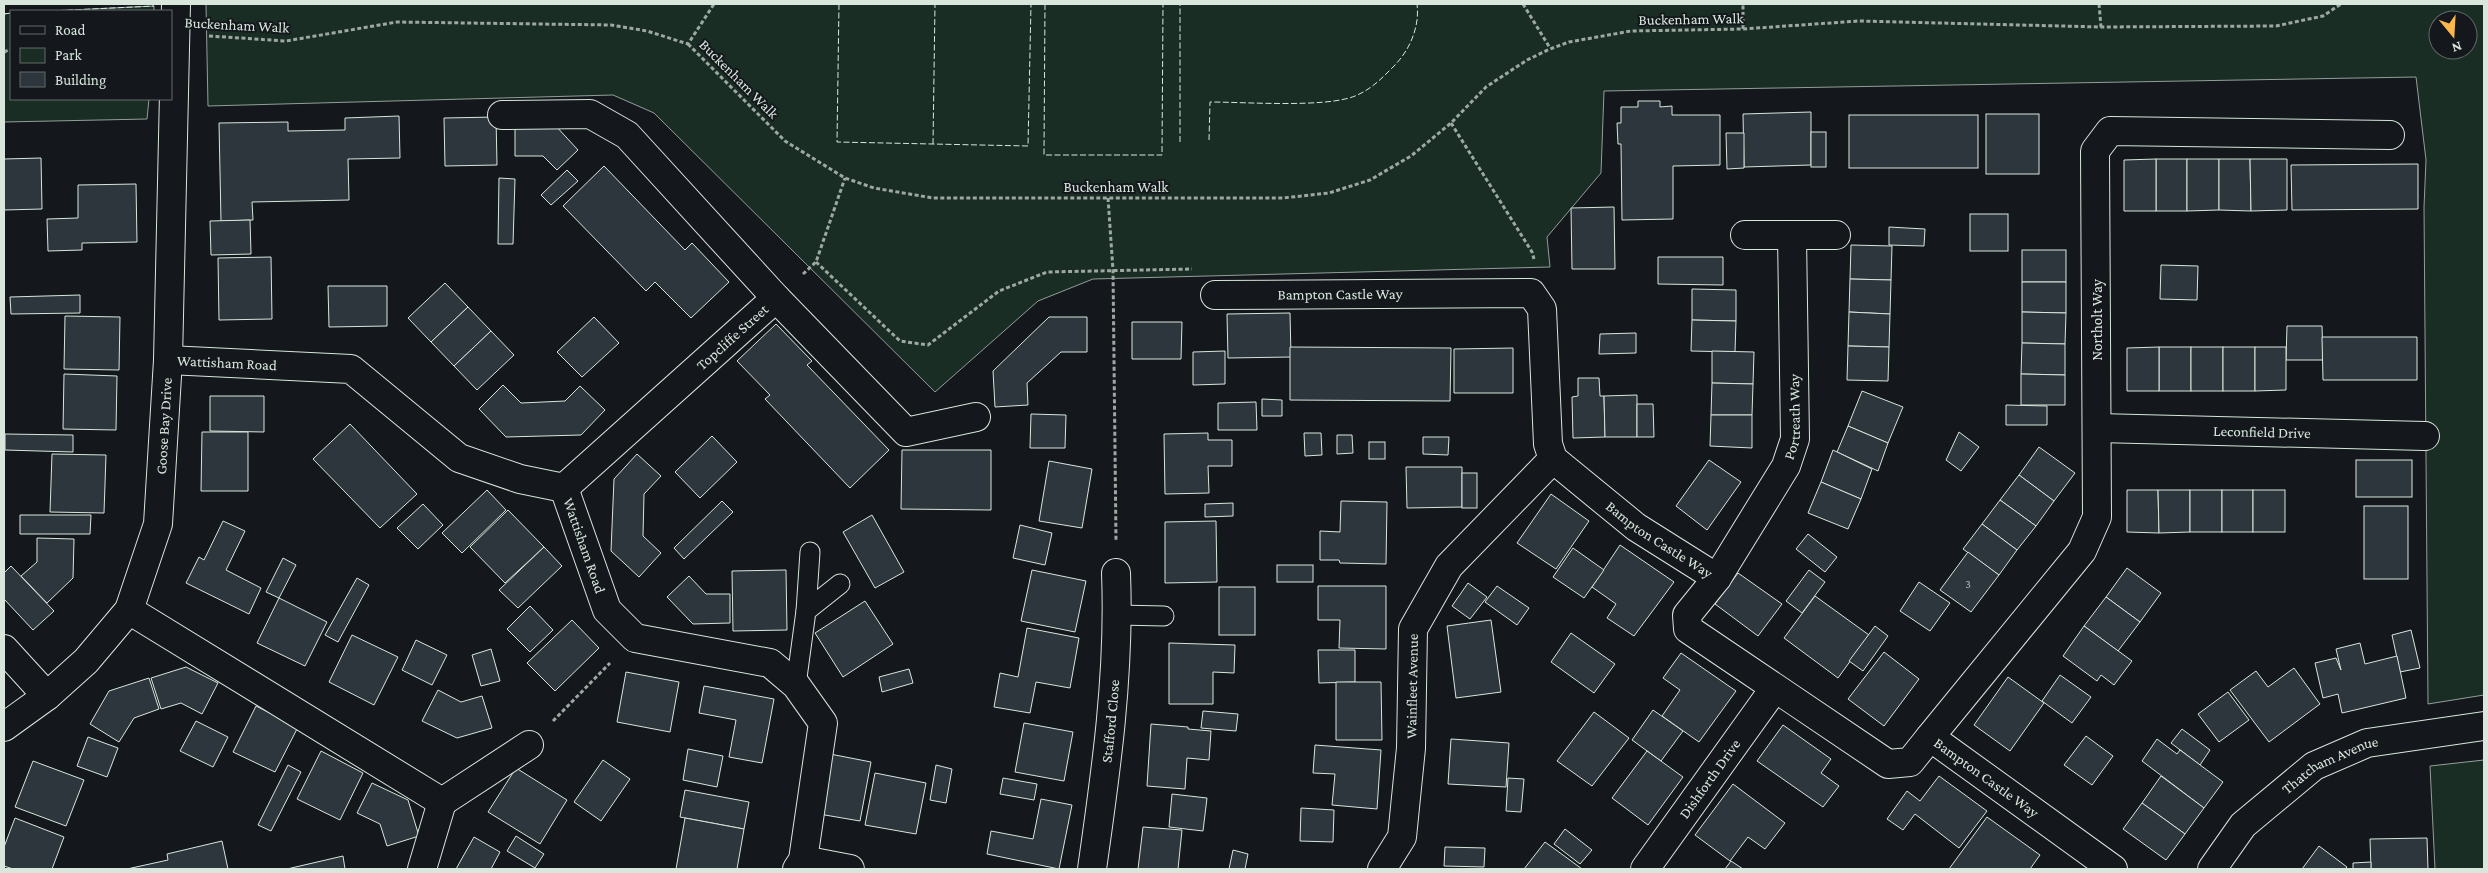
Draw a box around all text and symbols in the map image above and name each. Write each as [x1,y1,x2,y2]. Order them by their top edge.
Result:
legend [10,10,172,100]
street label: Buckenham Walk [1638,10,1744,28]
north arrow [2428,10,2478,60]
street label: Buckenham Walk [184,14,291,36]
text: Road [55,22,86,38]
street label: Buckenham Walk [696,36,782,122]
text: N [2450,38,2464,57]
text: Park [55,47,82,63]
text: Building [55,72,106,89]
street label: Buckenham Walk [1063,179,1169,195]
street label: Northolt Way [2089,279,2106,361]
street label: Bampton Castle Way [1277,286,1403,303]
street label: Topcliffe Street [693,300,772,373]
street label: Wattisham Road [177,352,277,373]
street label: Portreath Way [1781,374,1803,462]
street label: Goose Bay Drive [153,377,175,475]
street label: Leconfield Drive [2213,423,2311,441]
street label: Wattisham Road [560,496,609,596]
street label: Bampton Castle Way [1603,498,1716,582]
house number: 3 [1965,577,1971,591]
street label: Wainfleet Avenue [1403,633,1421,739]
street label: Stafford Close [1098,679,1122,764]
street label: Thatcham Avenue [2279,733,2380,797]
street label: Bampton Castle Way [1931,735,2042,822]
street label: Dishforth Drive [1676,736,1744,821]

